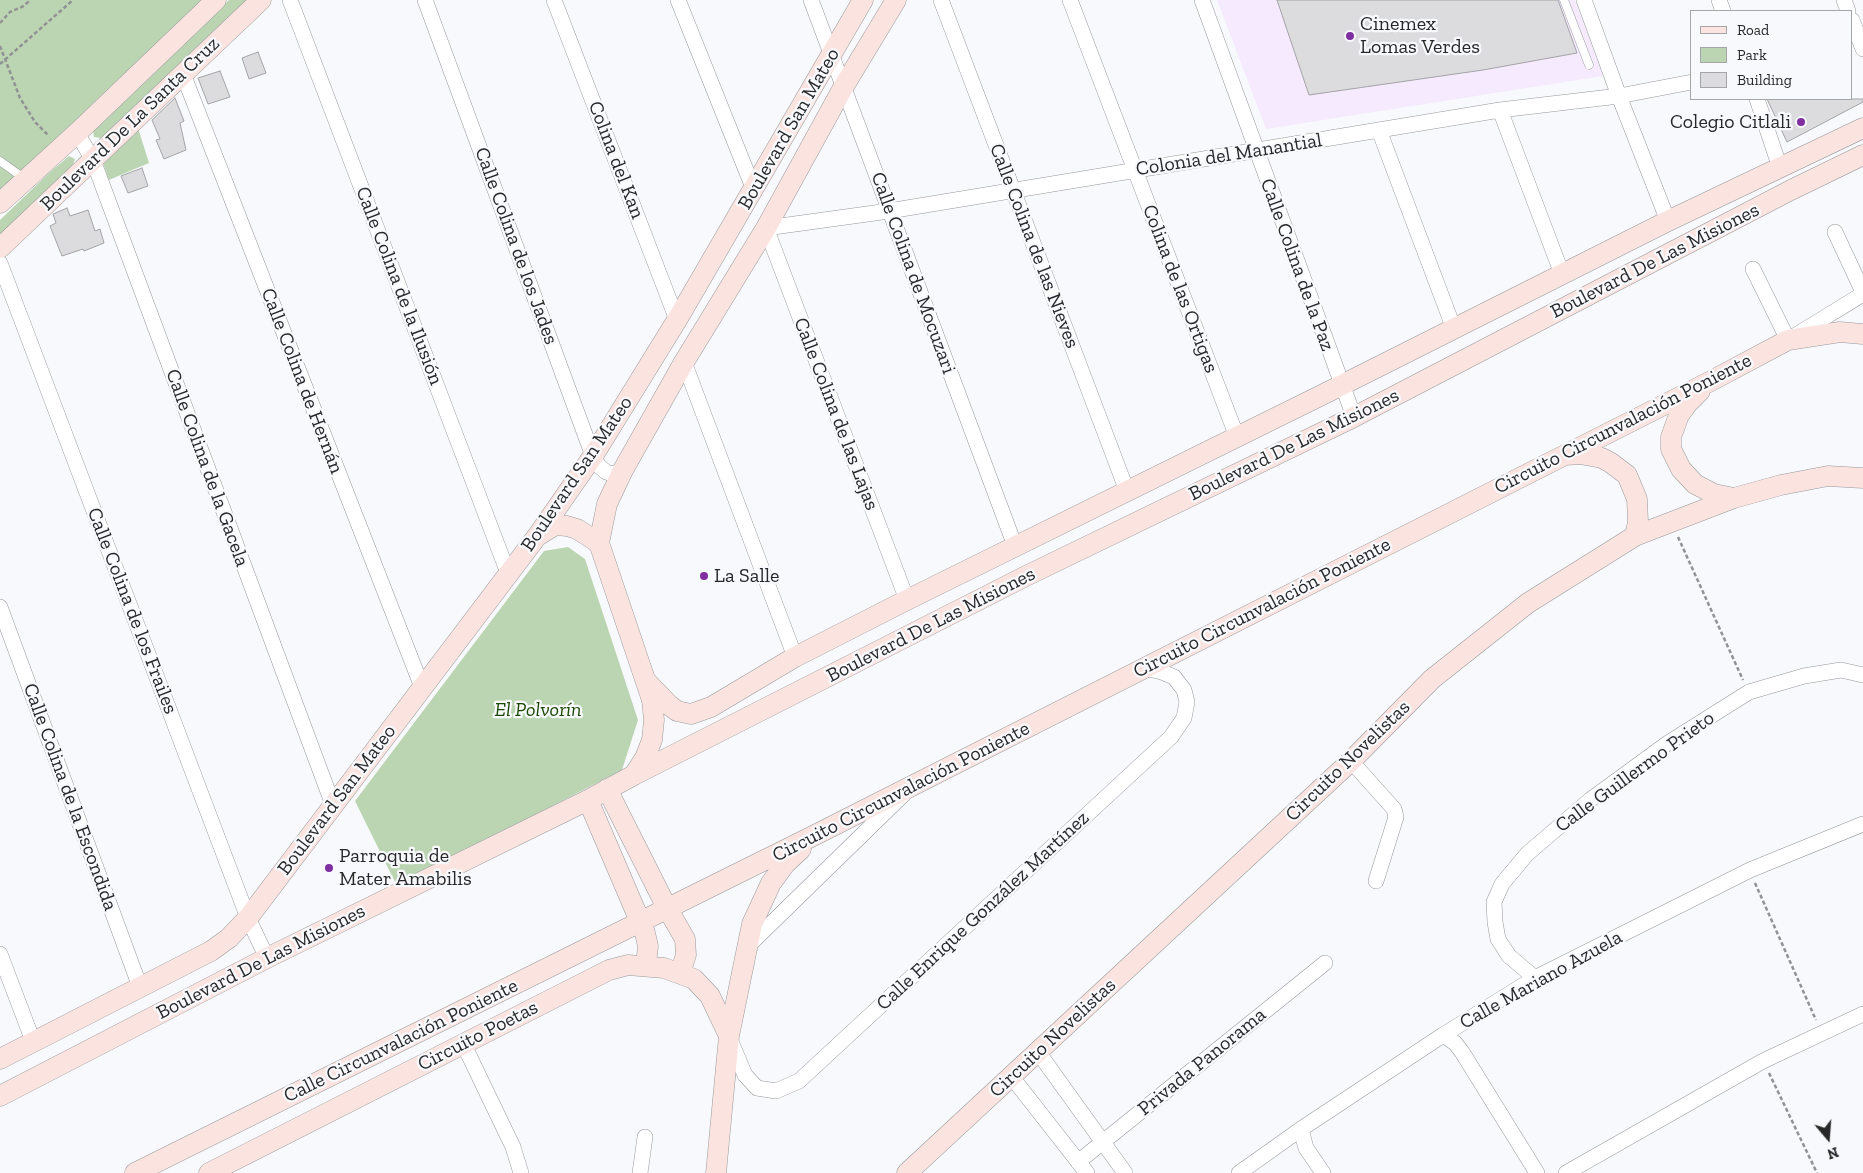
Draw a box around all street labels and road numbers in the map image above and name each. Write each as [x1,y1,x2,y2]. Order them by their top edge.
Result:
street label: Boulevard De La Santa Cruz [35,32,225,216]
street label: Boulevard San Mateo [733,44,845,214]
street label: Colina del Kan [583,98,649,222]
street label: Colonia del Manantial [1134,128,1324,182]
street label: Calle Colina de las Nieves [984,140,1084,352]
street label: Calle Colina de los Jades [469,144,563,348]
street label: Calle Colina de Mocuzari [865,169,961,377]
street label: Calle Colina de la Paz [1255,176,1339,354]
street label: Calle Colina de la Ilusión [350,183,448,389]
street label: Boulevard De Las Misiones [1547,198,1763,324]
street label: Colina de las Ortigas [1137,201,1223,377]
street label: Calle Colina de Hernán [256,285,348,477]
street label: Calle Colina de las Lajas [788,314,884,514]
street label: Circuito Circunvalación Poniente [1490,348,1756,500]
street label: Calle Colina de la Gacela [160,366,254,570]
street label: Boulevard De Las Misiones [1185,384,1403,506]
street label: Boulevard San Mateo [516,392,638,556]
street label: Calle Colina de los Frailes [82,504,182,718]
street label: Circuito Circunvalación Poniente [1129,532,1395,684]
street label: Boulevard De Las Misiones [823,562,1039,688]
street label: Calle Colina de la Escondida [18,680,122,914]
street label: Circuito Novelistas [1281,695,1415,827]
street label: Calle Guillermo Prieto [1551,706,1719,838]
street label: Circuito Circunvalación Poniente [768,716,1034,868]
street label: Boulevard San Mateo [273,720,401,880]
street label: Calle Enrique González Martínez [872,806,1094,1016]
street label: Boulevard De Las Misiones [153,899,369,1025]
street label: Calle Mariano Azuela [1456,925,1626,1035]
street label: Circuito Novelistas [985,973,1121,1103]
street label: Calle Circunvalación Poniente [280,974,522,1108]
street label: Circuito Poetas [414,995,542,1077]
street label: Privada Panorama [1133,1003,1271,1121]

